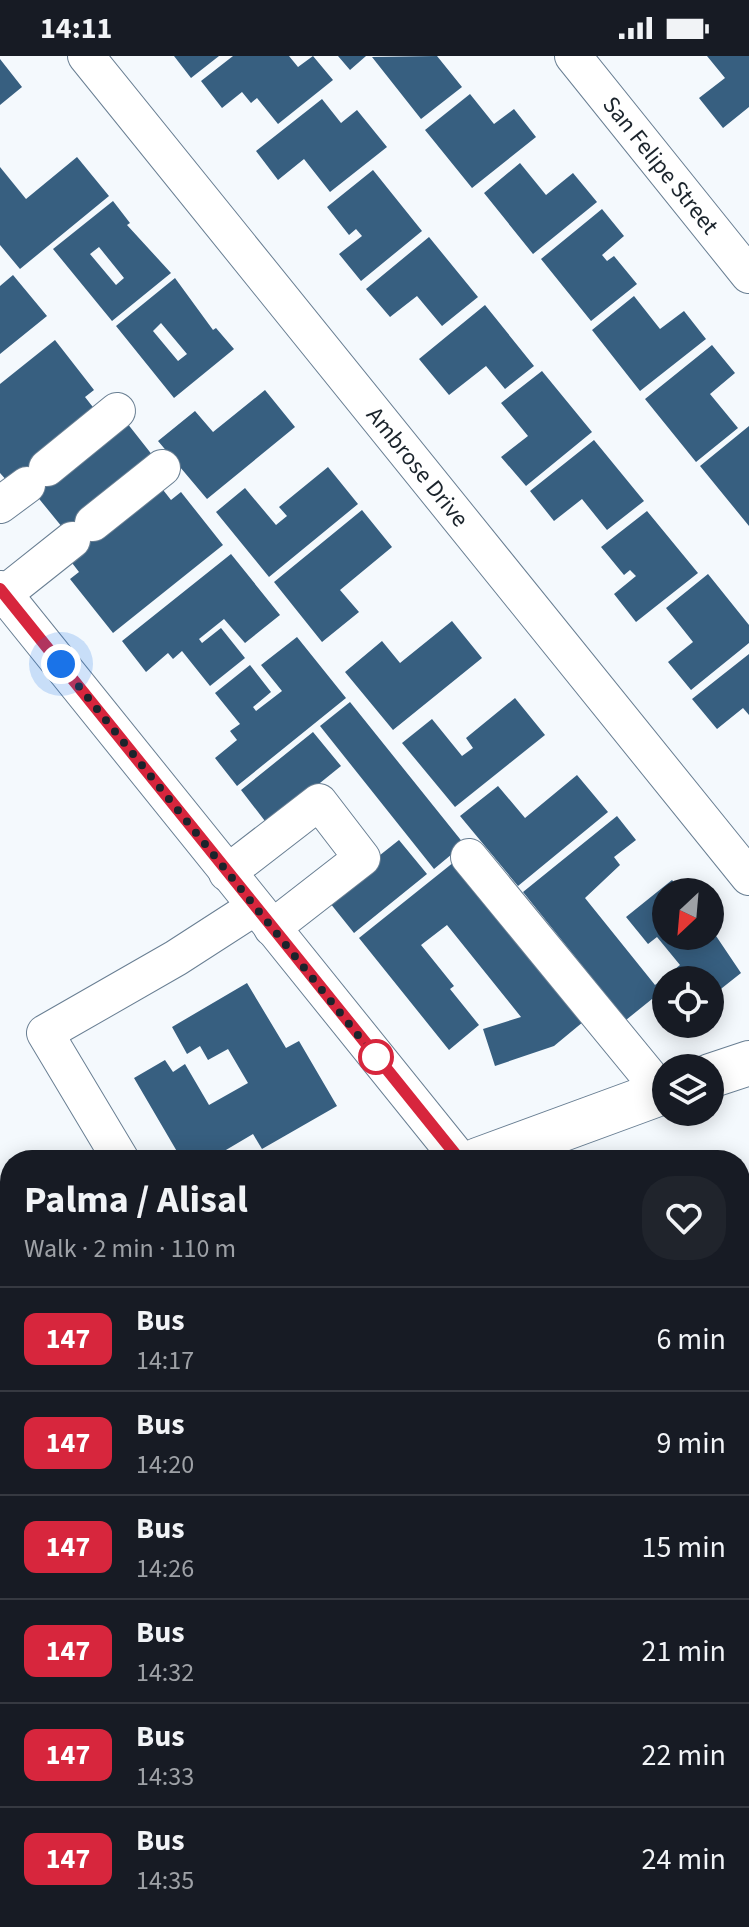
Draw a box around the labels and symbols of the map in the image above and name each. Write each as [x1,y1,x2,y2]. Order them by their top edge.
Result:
street label: San Felipe Street [594,88,727,242]
street label: Ambrose Drive [358,399,477,535]
your location [41,644,81,684]
north arrow [652,878,724,950]
unlabelled marker [359,1040,393,1074]

